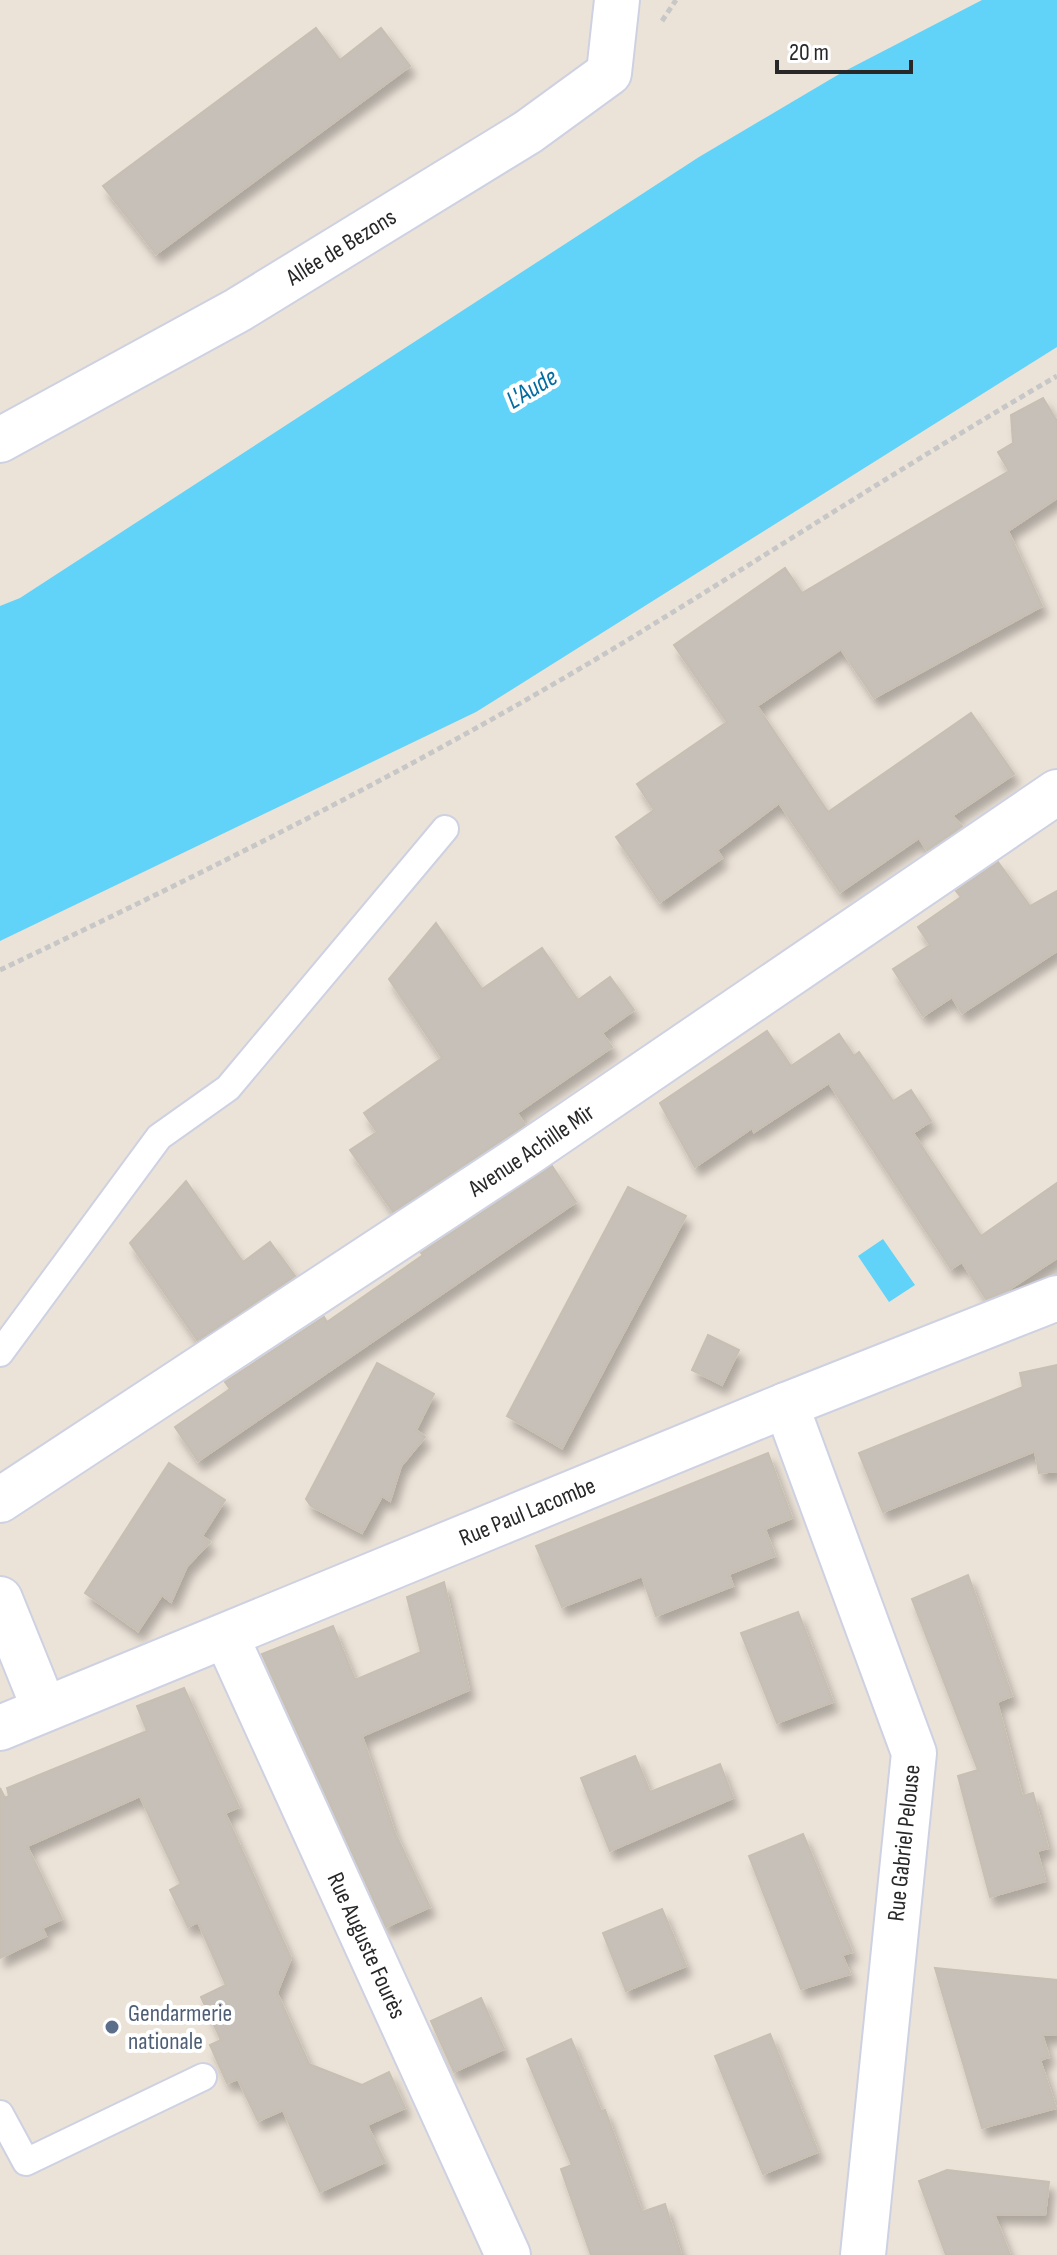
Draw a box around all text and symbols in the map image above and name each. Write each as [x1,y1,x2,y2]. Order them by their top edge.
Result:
scale bar [777,24,911,74]
text: 20 m [789,38,829,67]
street label: Allée de Bezons [280,202,401,292]
water label: L'Aude [501,362,563,416]
street label: Avenue Achille Mir [462,1097,600,1203]
street label: Rue Paul Lacombe [455,1470,600,1552]
street label: Rue Gabriel Pelouse [881,1763,927,1923]
street label: Rue Auguste Fourès [321,1868,413,2023]
place label: Gendarmerie nationale [128,1999,232,2056]
marker: Gendarmerie nationale [103,2018,121,2036]

